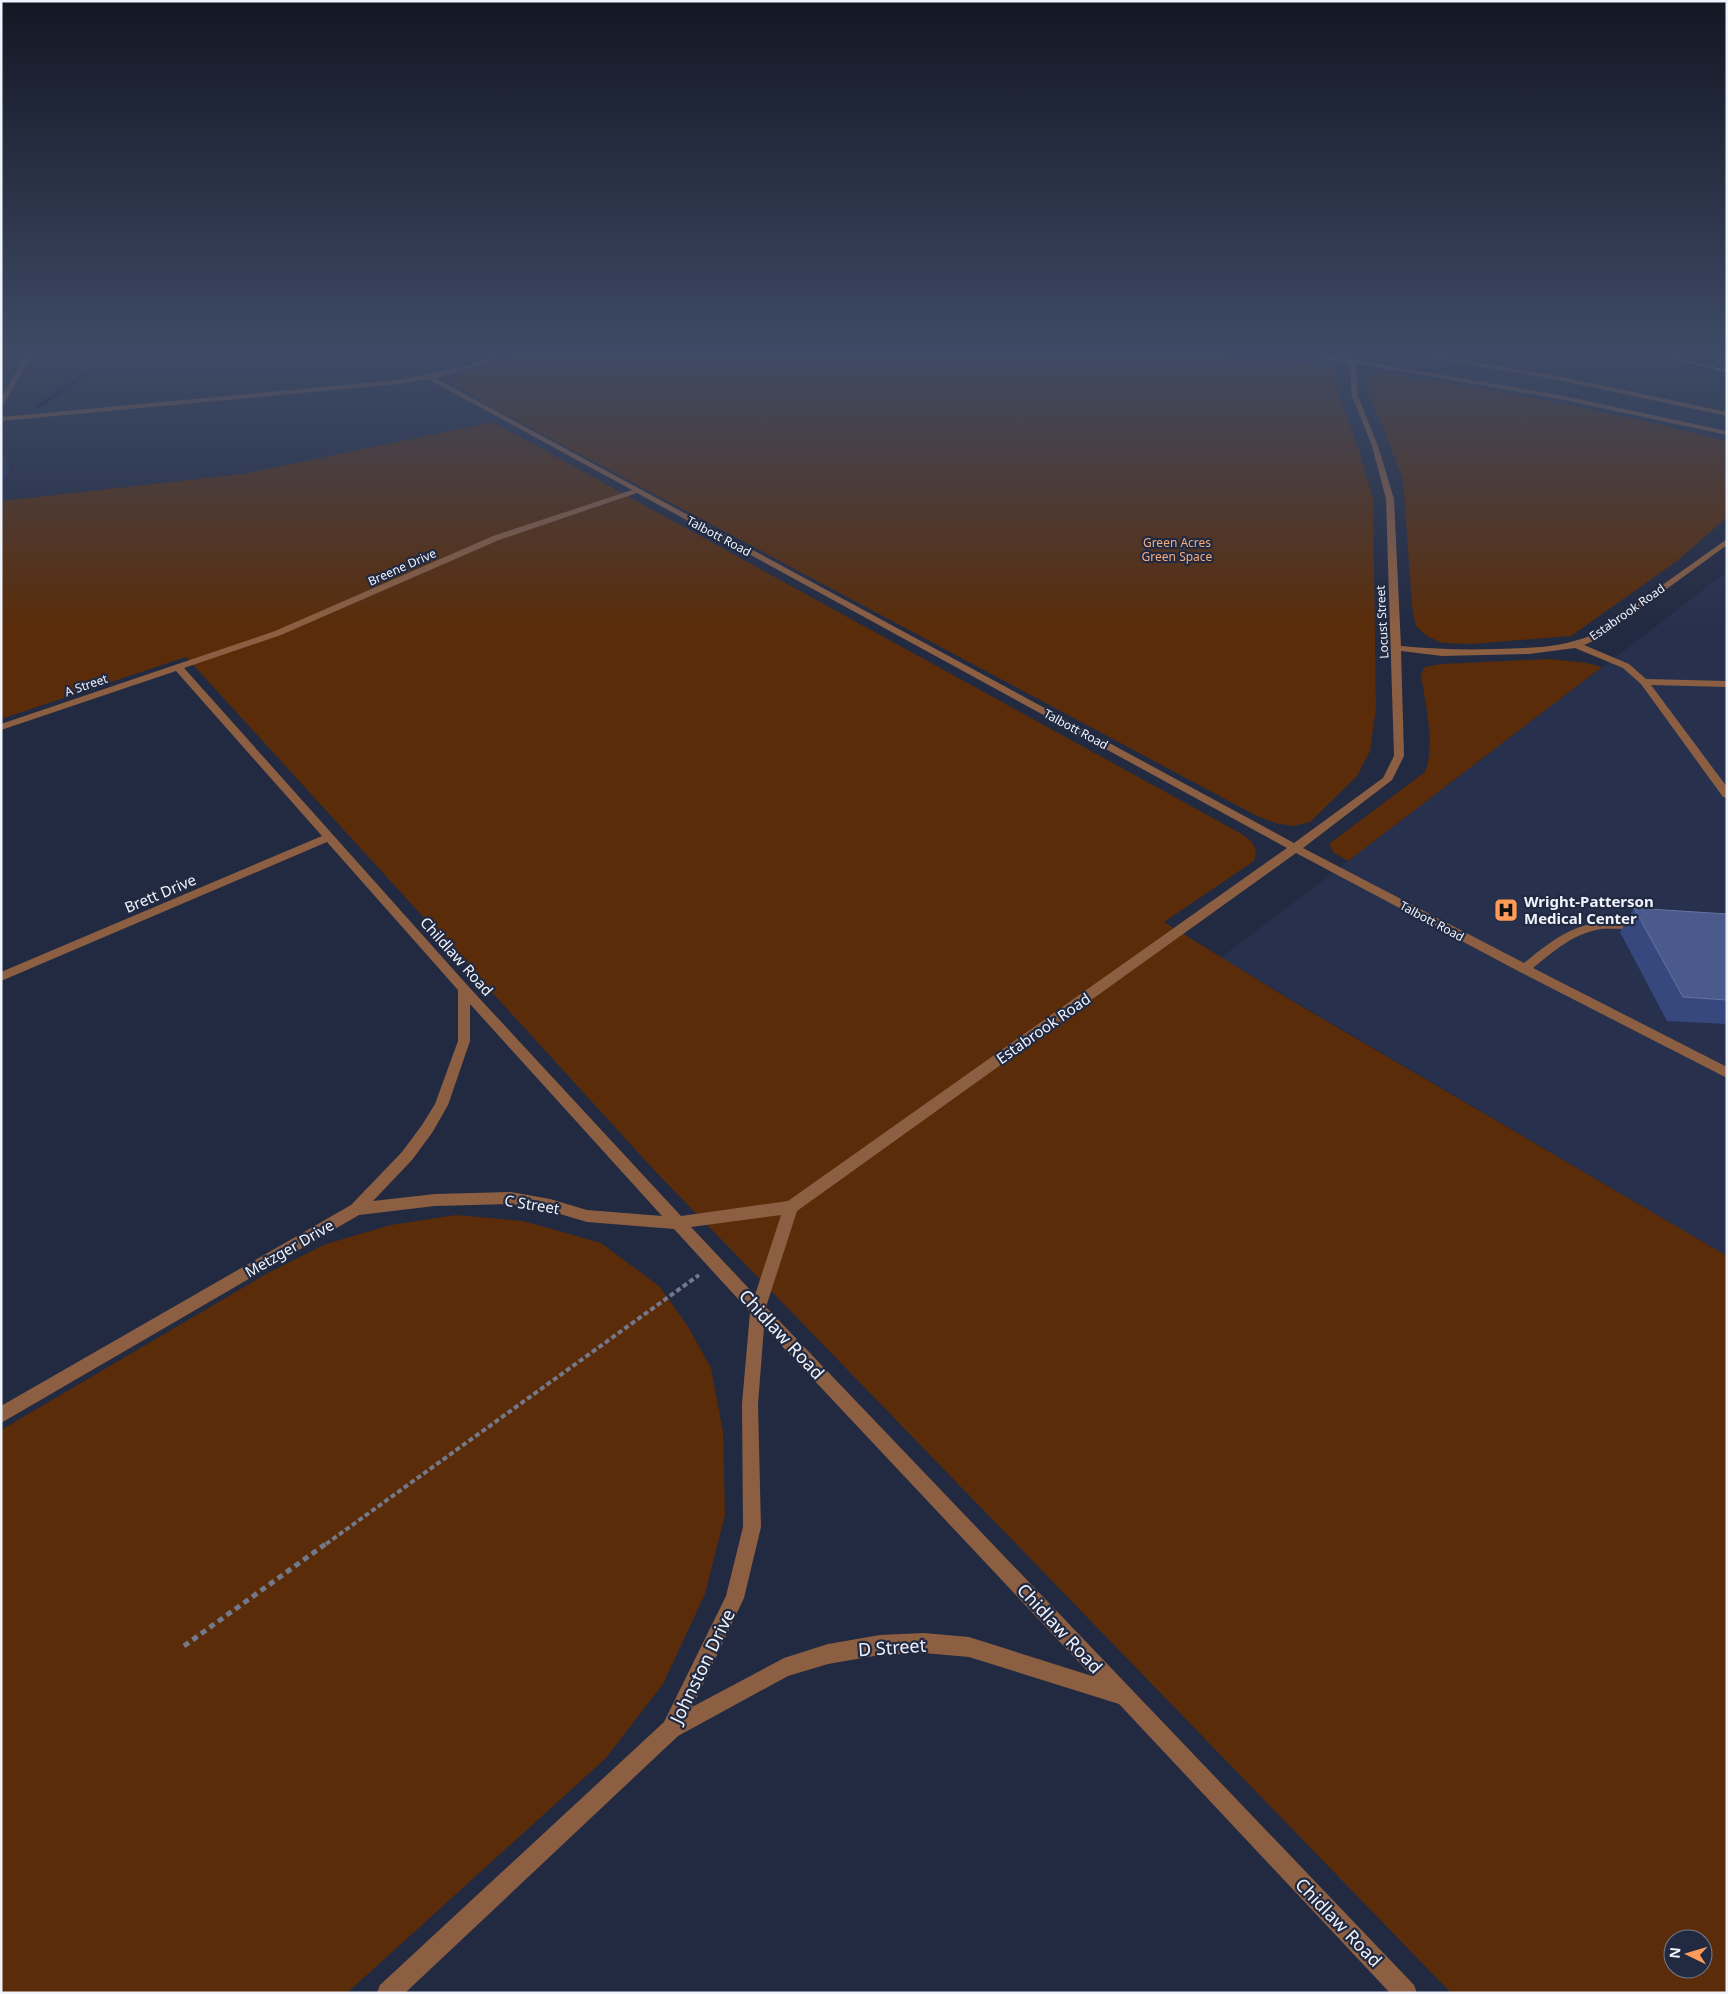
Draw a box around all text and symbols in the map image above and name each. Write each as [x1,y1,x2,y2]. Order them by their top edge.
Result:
street label: Talbott Road [684,512,754,560]
park label: Green Acres Green Space [1142,534,1213,565]
street label: Breene Drive [365,544,439,590]
street label: Estabrook Road [1586,580,1668,644]
street label: Locust Street [1372,584,1392,659]
street label: A Street [62,670,110,700]
street label: Talbott Road [1041,705,1111,753]
street label: Brett Drive [121,869,199,917]
place label: Wright-Patterson Medical Center [1524,891,1654,928]
street label: Talbott Road [1397,897,1467,945]
hospital icon: Wright-Patterson Medical Center [1493,897,1519,923]
street label: Childlaw Road [416,912,498,1000]
street label: Estabrook Road [992,988,1094,1068]
street label: C Street [503,1190,561,1218]
street label: Metzger Drive [241,1214,337,1282]
street label: Chidlaw Road [734,1284,830,1384]
street label: Chidlaw Road [1012,1578,1108,1678]
street label: Johnston Drive [663,1605,740,1729]
street label: D Street [857,1633,927,1661]
street label: Chidlaw Road [1290,1872,1388,1972]
north arrow [1663,1929,1713,1979]
text: N [1665,1946,1685,1959]

